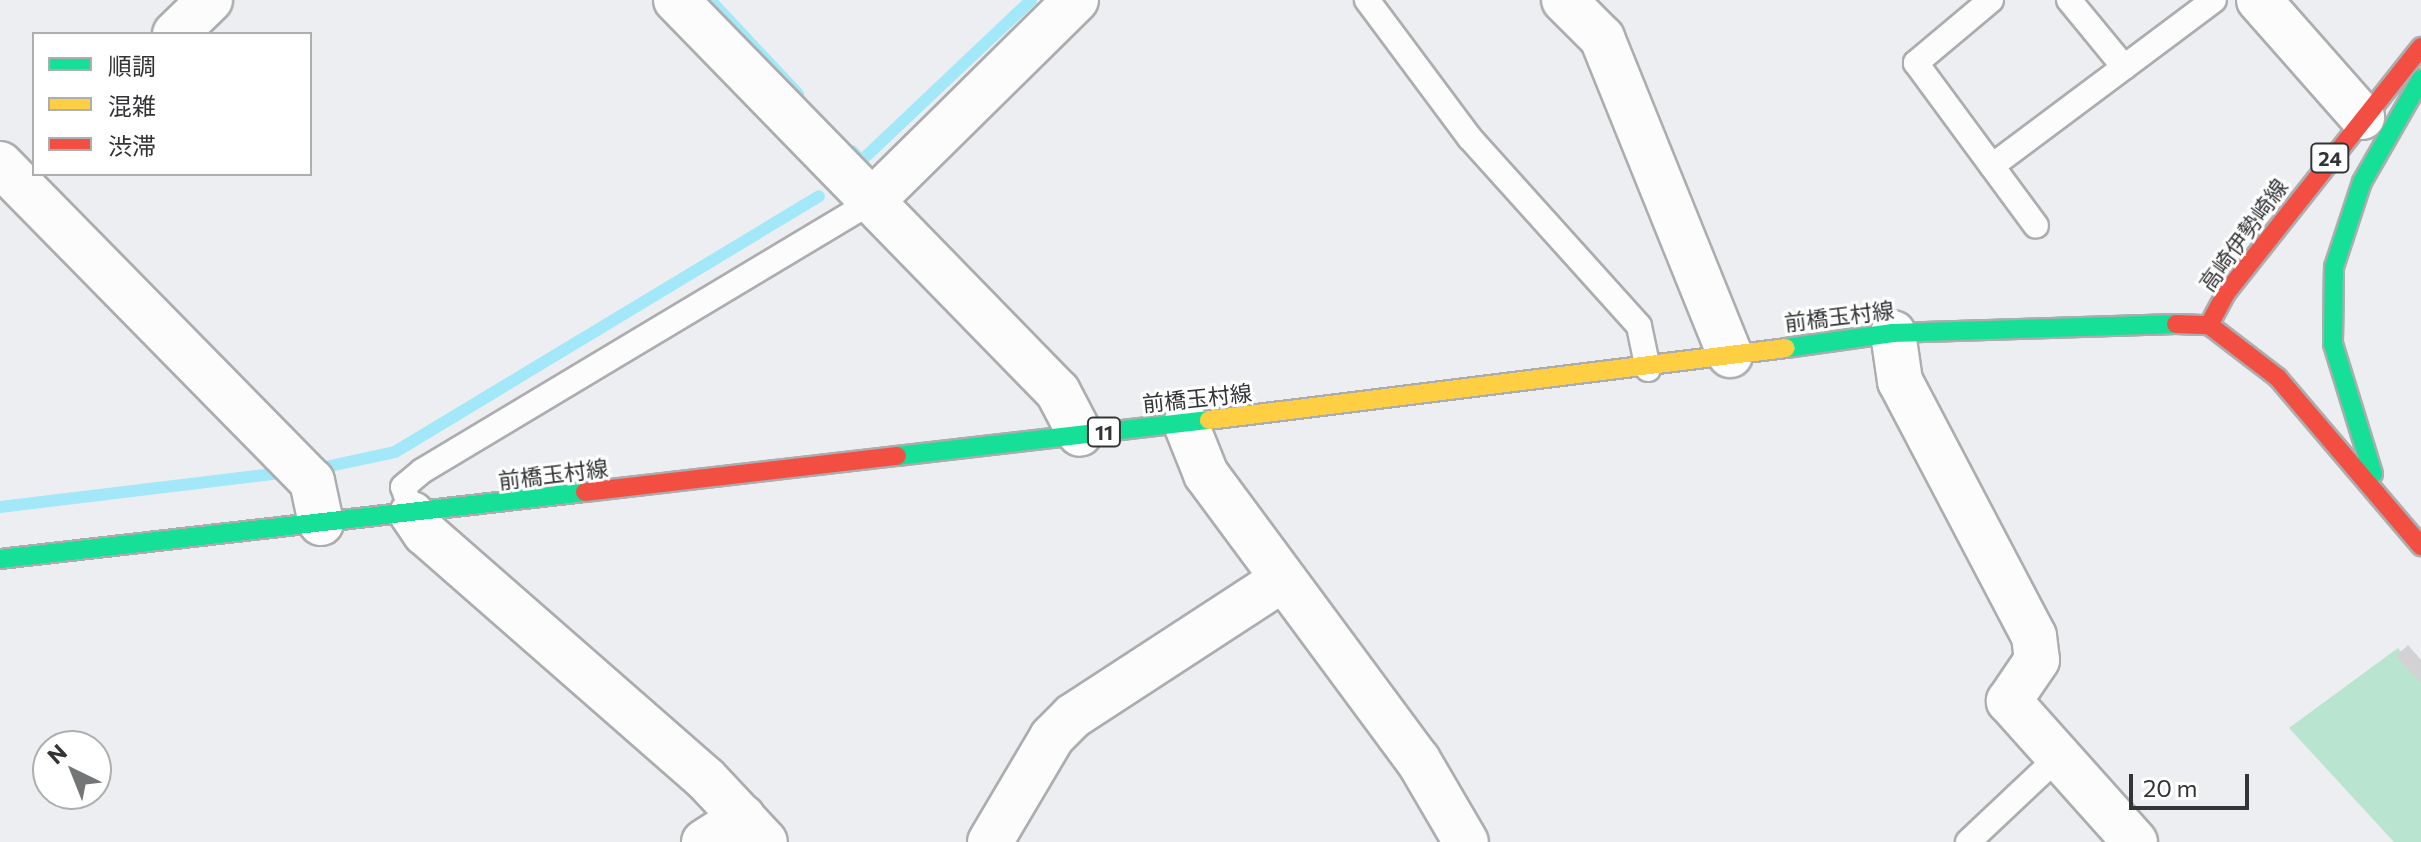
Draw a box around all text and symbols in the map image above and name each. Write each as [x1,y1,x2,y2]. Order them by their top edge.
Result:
legend [32,32,312,176]
text: 順調 [108,51,156,80]
text: 混雑 [108,91,156,120]
text: 渋滞 [108,131,156,160]
road number: 24 [2310,142,2350,174]
street label: 高崎伊勢崎線 [2194,174,2292,296]
street label: 前橋玉村線 [1783,296,1895,336]
street label: 前橋玉村線 [1141,379,1253,417]
road number: 11 [1086,416,1122,448]
street label: 前橋玉村線 [497,454,609,494]
north arrow [32,730,112,810]
text: N [41,738,72,769]
scale bar [2133,758,2253,808]
text: 20 m [2143,773,2197,802]

